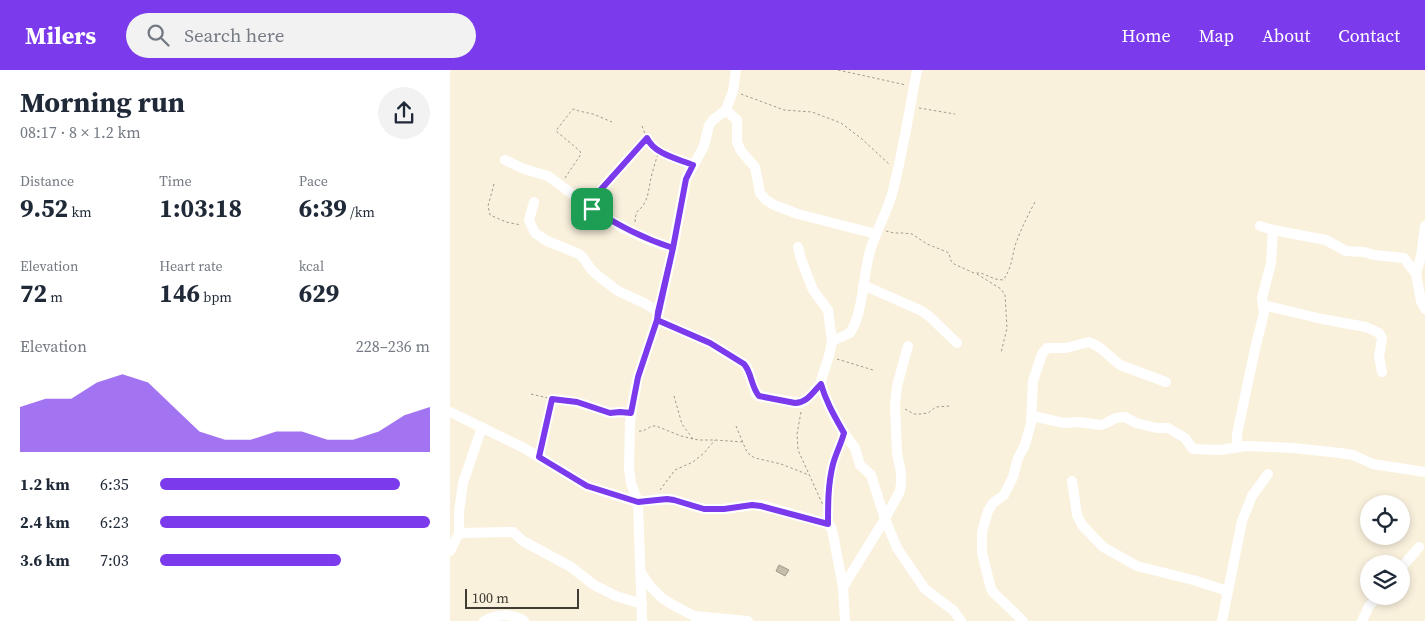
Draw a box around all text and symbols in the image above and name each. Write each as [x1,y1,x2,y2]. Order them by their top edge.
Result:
search box [126,13,476,58]
text: Milers [25,19,96,52]
icon: search [144,21,172,49]
text: Search here [184,22,284,48]
text: Home [1122,23,1171,48]
text: Map [1199,23,1234,48]
text: About [1262,23,1310,48]
text: Contact [1338,23,1400,48]
text: Morning run [20,83,185,121]
button: share [378,87,430,139]
text: 08:17 · 8 × 1.2 km [20,121,141,143]
text: Distance [20,171,74,191]
text: Time [159,171,192,191]
text: Pace [299,171,328,191]
pin [571,188,613,230]
text: 9.52 [20,191,68,225]
text: 1:03:18 [159,191,242,225]
text: 6:39 [299,191,347,225]
icon: arrive [578,195,606,223]
text: km [68,202,92,222]
text: /km [347,202,375,222]
text: Elevation [20,256,78,276]
text: Heart rate [159,256,223,276]
text: kcal [299,256,324,276]
text: 72 [20,276,47,310]
text: 146 [159,276,200,310]
text: 629 [299,276,339,310]
text: m [47,287,63,307]
text: bpm [200,287,232,307]
text: Elevation [20,335,87,357]
text: 228–236 m [356,335,430,357]
text: 1.2 km [20,473,70,495]
text: 6:35 [100,473,129,495]
map controls [1360,495,1410,605]
button: locate [1360,495,1410,545]
text: 2.4 km [20,511,70,533]
text: 6:23 [100,511,129,533]
text: 3.6 km [20,549,70,571]
text: 7:03 [100,549,129,571]
button: layers [1360,555,1410,605]
scale bar [465,586,579,609]
text: 100 m [472,588,509,608]

